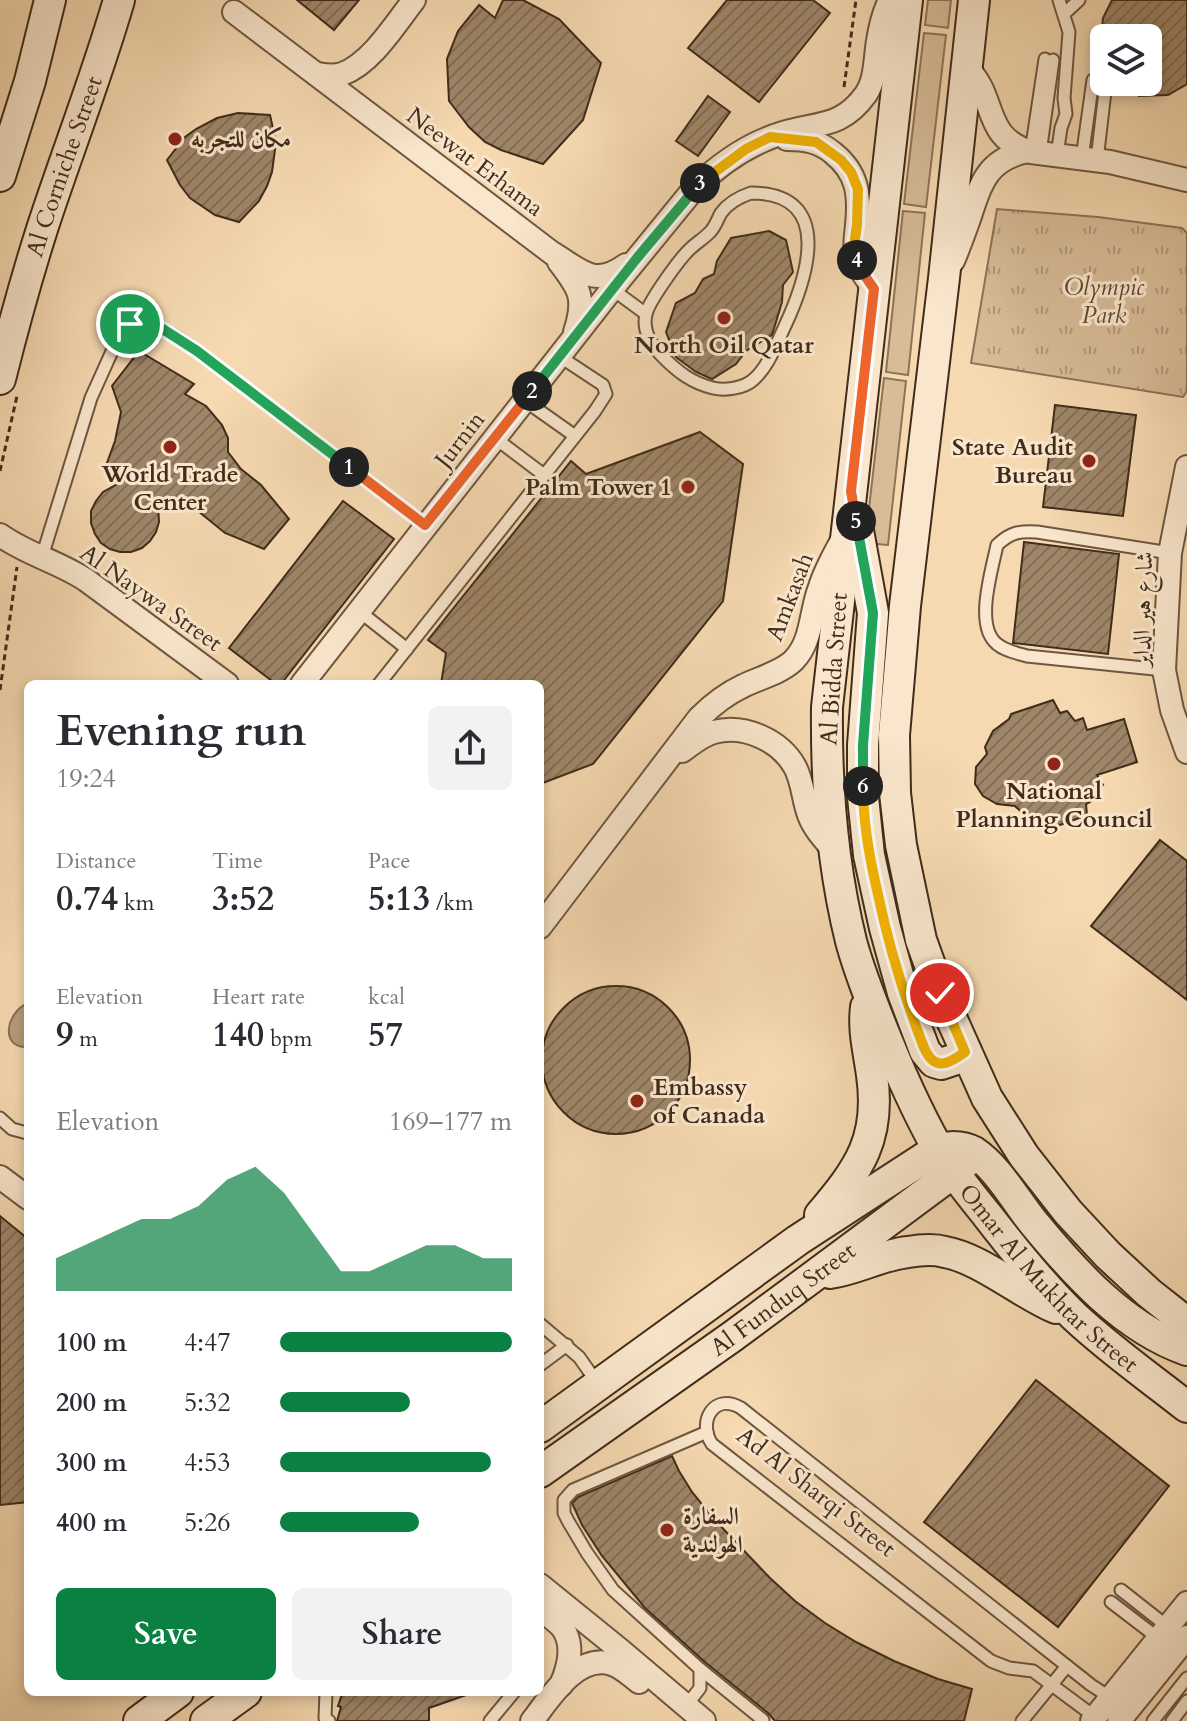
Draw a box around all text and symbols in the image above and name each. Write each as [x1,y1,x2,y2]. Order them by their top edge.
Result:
map controls [1090,24,1162,96]
button: layers [1090,24,1162,96]
street label: Al Corniche Street [18,71,110,261]
street label: Neewat Erhama [400,100,551,225]
place label: مكان للتجربه [191,123,291,156]
marker: مكان للتجربه [166,130,184,148]
pin: 3 [680,163,720,203]
text: 3 [694,168,706,198]
pin: 4 [837,240,877,280]
text: 4 [851,245,863,275]
park label: Olympic Park [1064,271,1144,332]
pin [96,290,164,358]
icon: arrive [108,302,152,346]
marker: North Oil Qatar [715,309,733,327]
place label: North Oil Qatar [634,329,814,362]
pin: 2 [512,371,552,411]
text: 2 [526,376,538,406]
street label: Jurnin [425,404,493,478]
place label: State Audit Bureau [952,431,1074,492]
marker: World Trade Center [161,438,179,456]
pin: 1 [329,447,369,487]
text: 1 [343,452,355,482]
marker: State Audit Bureau [1080,452,1098,470]
place label: World Trade Center [100,458,239,519]
place label: Palm Tower 1 [525,471,672,504]
marker: Palm Tower 1 [679,478,697,496]
pin: 5 [836,501,876,541]
text: 5 [850,506,862,536]
street label: Al Naywa Street [73,537,229,660]
street label: Amkasah [758,548,822,646]
street label: شارع هير الداير [1124,551,1165,670]
street label: Al Bidda Street [812,591,856,746]
text: Evening run [56,701,306,761]
button: share [428,706,512,790]
marker: National Planning Council [1045,755,1063,773]
text: 19:24 [56,761,116,796]
pin: 6 [843,766,883,806]
text: 6 [857,771,869,801]
place label: National Planning Council [955,775,1153,836]
text: Distance [56,846,136,876]
text: Time [212,846,263,876]
text: Pace [368,846,411,876]
text: 0.74 [56,876,118,922]
text: 3:52 [212,876,274,922]
text: 5:13 [368,876,430,922]
text: km [118,888,154,918]
text: /km [430,888,474,918]
pin [906,959,974,1027]
icon: check [918,971,962,1015]
text: Elevation [56,982,143,1012]
text: Heart rate [212,982,305,1012]
text: kcal [368,982,405,1012]
text: 9 [56,1012,73,1058]
text: 140 [212,1012,264,1058]
text: 57 [368,1012,403,1058]
text: m [73,1024,98,1054]
text: bpm [264,1024,312,1054]
place label: Embassy of Canada [653,1071,765,1132]
marker: Embassy of Canada [628,1092,646,1110]
text: Elevation [56,1104,159,1139]
text: 169–177 m [389,1104,512,1139]
street label: Omar Al Mukhtar Street [952,1177,1146,1380]
street label: Al Funduq Street [703,1234,862,1364]
text: 100 m [56,1325,127,1360]
text: 4:47 [184,1325,231,1360]
text: 200 m [56,1385,127,1420]
text: 5:32 [184,1385,231,1420]
street label: Ad Al Sharqi Street [729,1419,903,1565]
text: 300 m [56,1445,127,1480]
text: 4:53 [184,1445,231,1480]
place label: السفارة الهولندية [683,1500,743,1561]
text: 400 m [56,1505,127,1540]
text: 5:26 [184,1505,231,1540]
marker: السفارة الهولندية [658,1521,676,1539]
button: Save [56,1588,276,1680]
button: Share [292,1588,512,1680]

